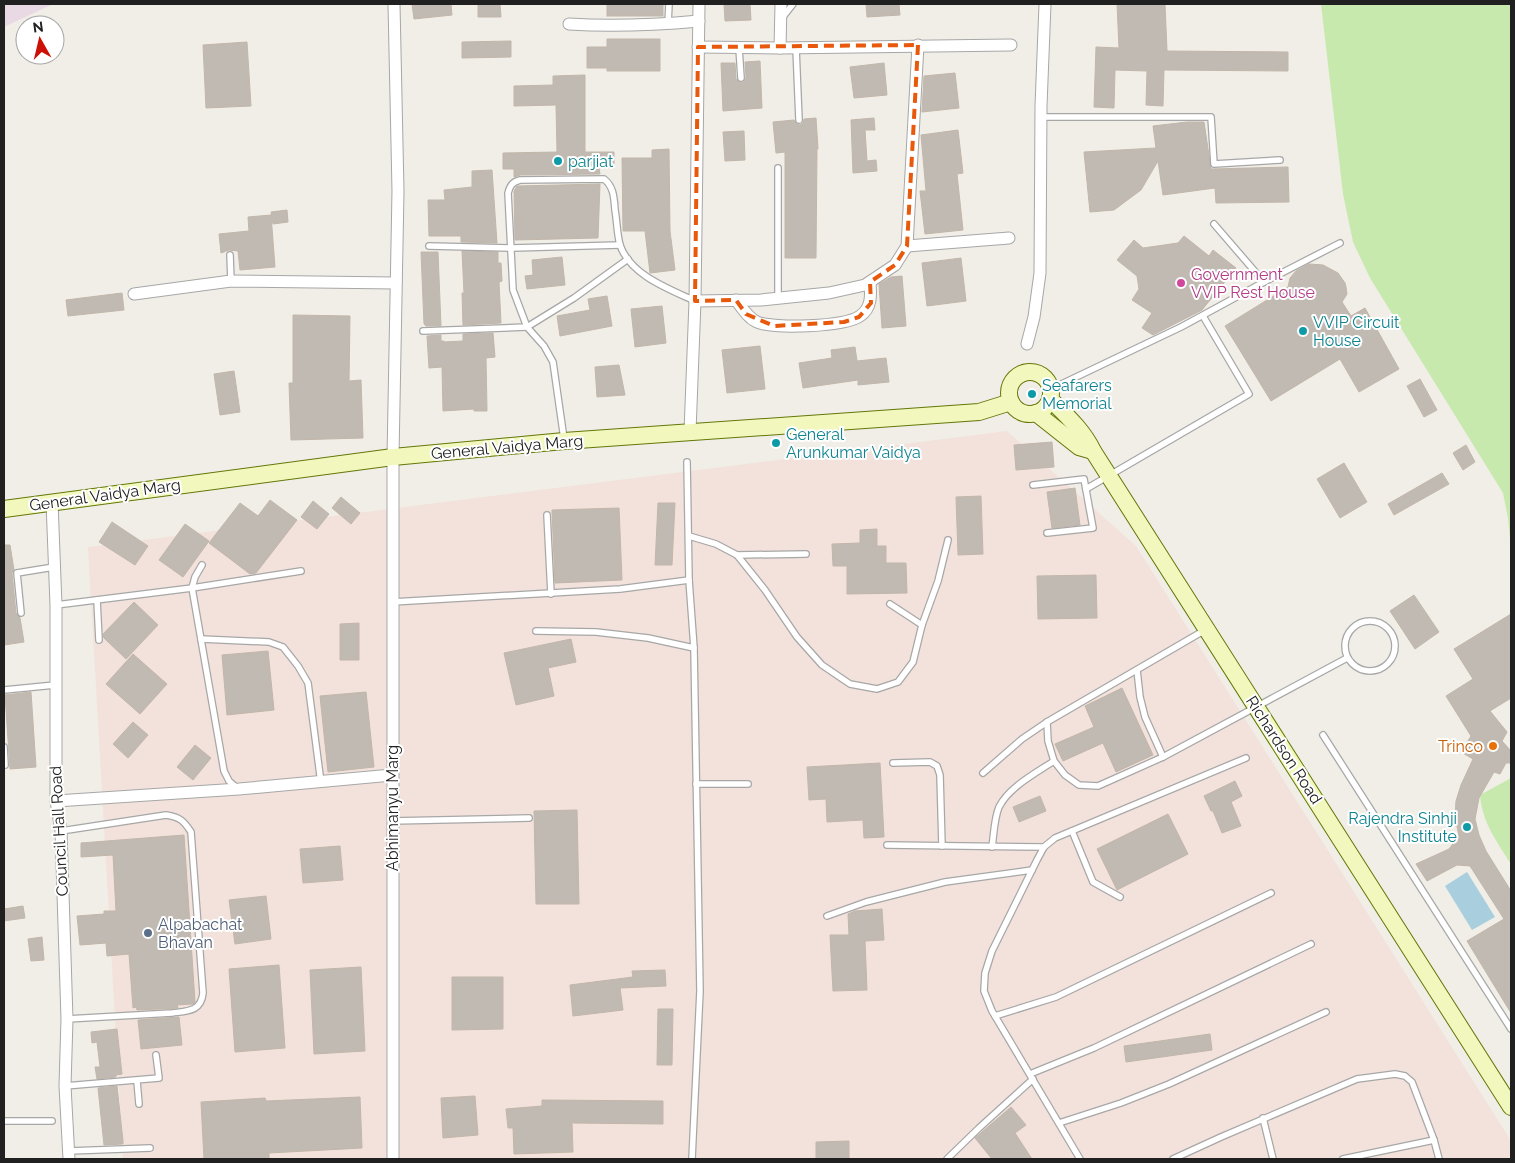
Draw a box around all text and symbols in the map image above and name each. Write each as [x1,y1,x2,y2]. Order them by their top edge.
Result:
north arrow [15,15,65,65]
text: N [32,18,45,36]
place label: parjiat [568,152,614,171]
marker: parjiat [552,155,564,167]
place label: Government VVIP Rest House [1191,265,1315,302]
marker: Government VVIP Rest House [1175,277,1187,289]
place label: VVIP Circuit House [1313,313,1400,350]
marker: VVIP Circuit House [1297,325,1309,337]
place label: Seafarers Memorial [1042,376,1112,413]
marker: Seafarers Memorial [1026,388,1038,400]
place label: General Arunkumar Vaidya [786,425,921,462]
street label: General Vaidya Marg [430,431,584,463]
marker: General Arunkumar Vaidya [770,437,782,449]
street label: General Vaidya Marg [28,475,182,515]
street label: Richardson Road [1242,692,1326,808]
place label: Trinco [1438,737,1483,756]
marker: Trinco [1487,740,1499,752]
street label: Abhimanyu Marg [383,745,402,871]
street label: Council Hall Road [46,765,72,897]
place label: Rajendra Sinhji Institute [1348,809,1457,846]
marker: Rajendra Sinhji Institute [1461,821,1473,833]
place label: Alpabachat Bhavan [158,915,243,952]
marker: Alpabachat Bhavan [142,927,154,939]

